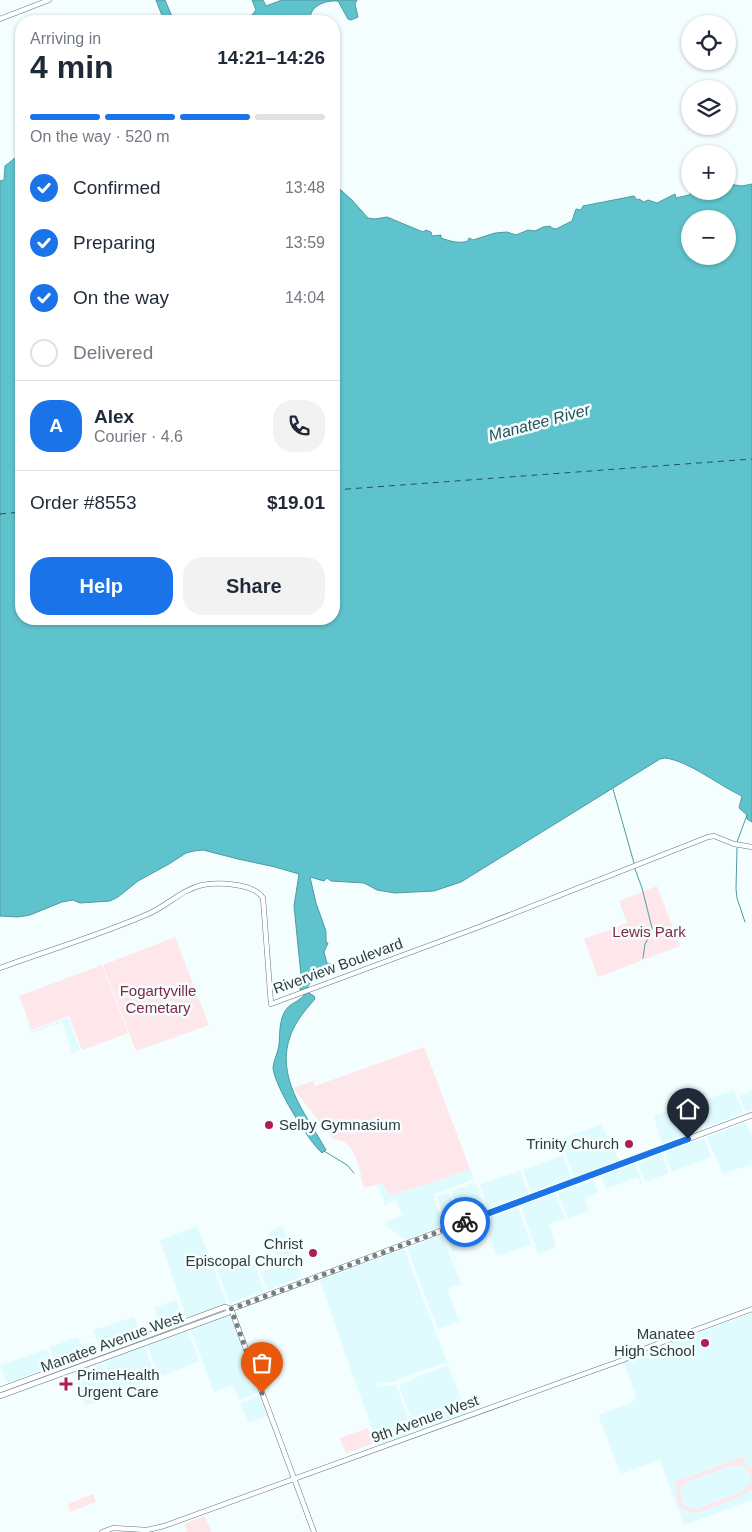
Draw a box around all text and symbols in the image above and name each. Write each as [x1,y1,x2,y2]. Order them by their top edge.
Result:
map controls [681,15,736,265]
button: locate [681,15,736,70]
text: Arriving in [30,30,101,47]
text: 14:21–14:26 [217,47,325,68]
text: 4 min [30,49,114,85]
button: layers [681,80,736,135]
text: On the way · 520 m [30,128,170,145]
button: + [681,145,736,200]
icon: check [30,174,58,202]
text: Confirmed [73,177,161,198]
text: 13:48 [285,179,325,196]
button: − [681,210,736,265]
icon: check [30,229,58,257]
text: Preparing [73,232,155,253]
text: 13:59 [285,234,325,251]
icon: check [30,284,58,312]
text: On the way [73,287,169,308]
text: 14:04 [285,289,325,306]
text: Delivered [73,342,153,363]
button: phone [273,400,325,452]
water label: Manatee River [487,401,592,444]
text: Alex [94,406,134,427]
text: A [49,415,63,436]
text: Courier · 4.6 [94,428,183,445]
text: Order #8553 [30,492,137,513]
text: $19.01 [267,492,325,513]
button: Help [30,557,173,615]
button: Share [183,557,325,615]
park label: Lewis Park [612,923,686,940]
street label: Riverview Boulevard [271,934,405,997]
park label: Fogartyville Cemetary [120,982,196,1016]
pin [667,1088,709,1139]
icon: home [674,1095,702,1123]
place label: Selby Gymnasium [279,1116,401,1133]
marker: Selby Gymnasium [263,1119,275,1131]
place label: Trinity Church [526,1135,619,1152]
marker: Trinity Church [623,1138,635,1150]
courier [440,1197,490,1247]
icon: bike [451,1208,479,1236]
place label: Christ Episcopal Church [185,1235,304,1269]
marker: Christ Episcopal Church [307,1247,319,1259]
street label: Manatee Avenue West [38,1308,186,1375]
place label: Manatee High School [614,1325,695,1359]
marker: Manatee High School [699,1337,711,1349]
pin [241,1342,283,1393]
icon: bag [248,1349,276,1377]
place label: PrimeHealth Urgent Care [77,1366,160,1400]
marker: PrimeHealth Urgent Care [59,1377,73,1391]
street label: 9th Avenue West [369,1391,482,1446]

